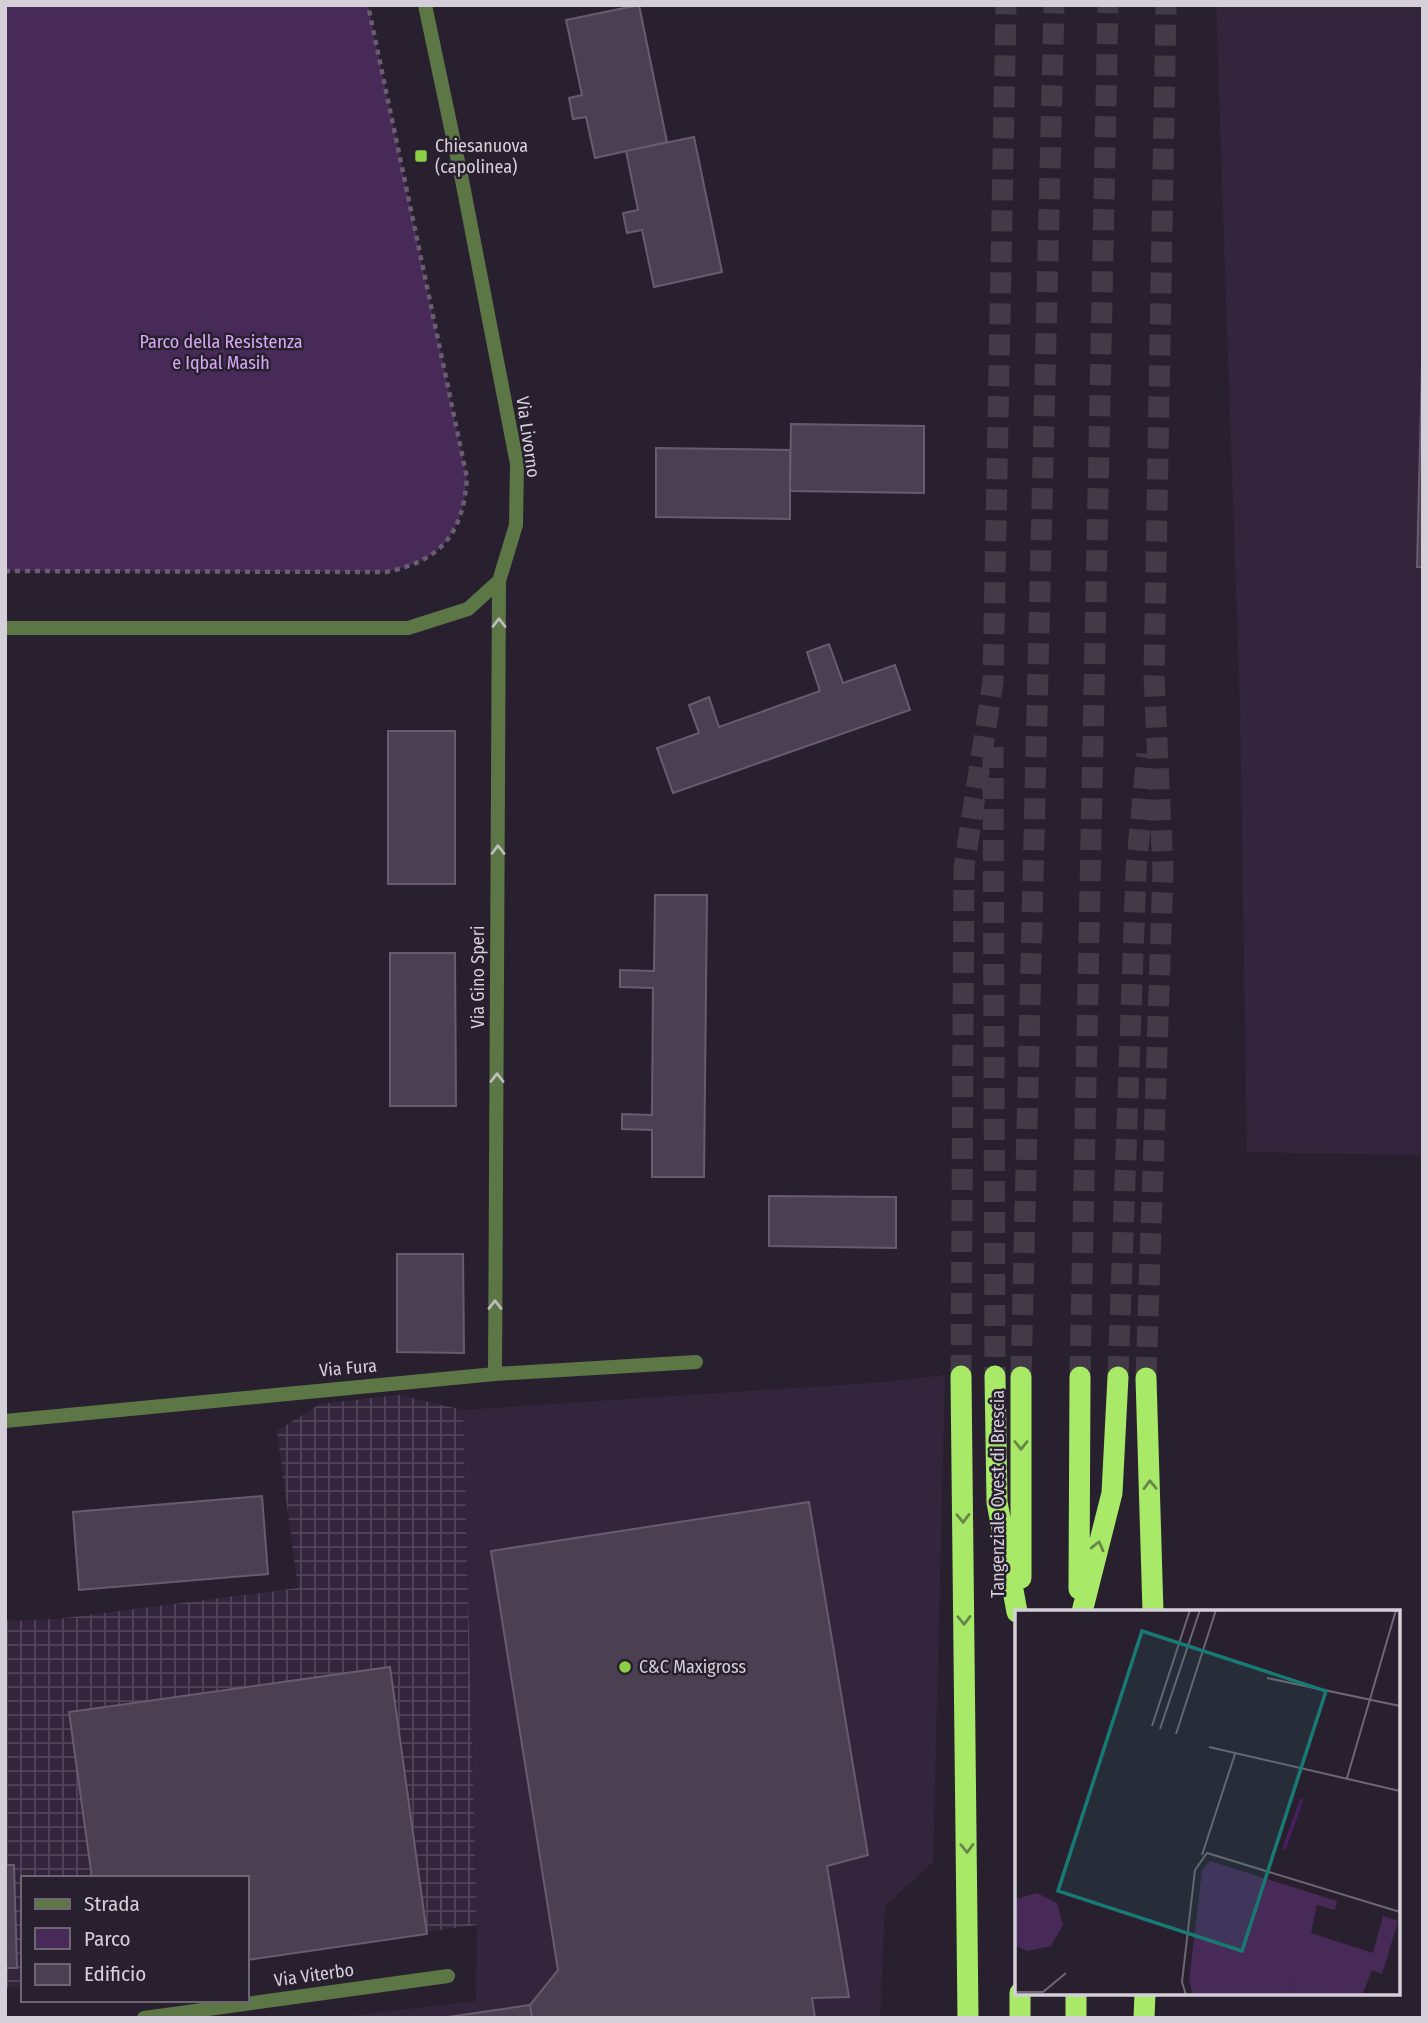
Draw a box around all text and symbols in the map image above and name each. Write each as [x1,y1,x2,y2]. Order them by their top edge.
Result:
place label: Chiesanuova (capolinea) [435,135,528,178]
marker: Chiesanuova (capolinea) [413,148,429,164]
park label: Parco della Resistenza e Iqbal Masih [139,331,303,374]
street label: Via Livorno [511,395,545,479]
one-way arrow [491,617,507,628]
one-way arrow [490,845,506,855]
street label: Via Gino Speri [467,926,489,1029]
one-way arrow [489,1072,505,1083]
one-way arrow [488,1300,503,1311]
street label: Via Fura [318,1355,378,1381]
street label: Tangenziale Ovest di Brescia [987,1390,1009,1598]
one-way arrow [1013,1440,1029,1451]
one-way arrow [1142,1479,1157,1490]
one-way arrow [955,1513,971,1524]
one-way arrow [1090,1540,1104,1552]
inset map [1015,1610,1400,1995]
one-way arrow [956,1615,972,1626]
place label: C&C Maxigross [639,1656,746,1678]
marker: C&C Maxigross [617,1659,633,1675]
one-way arrow [959,1843,975,1853]
legend [21,1876,248,2002]
text: Strada [84,1891,140,1917]
text: Parco [84,1926,131,1952]
street label: Via Viterbo [273,1959,355,1991]
text: Edificio [84,1961,146,1987]

